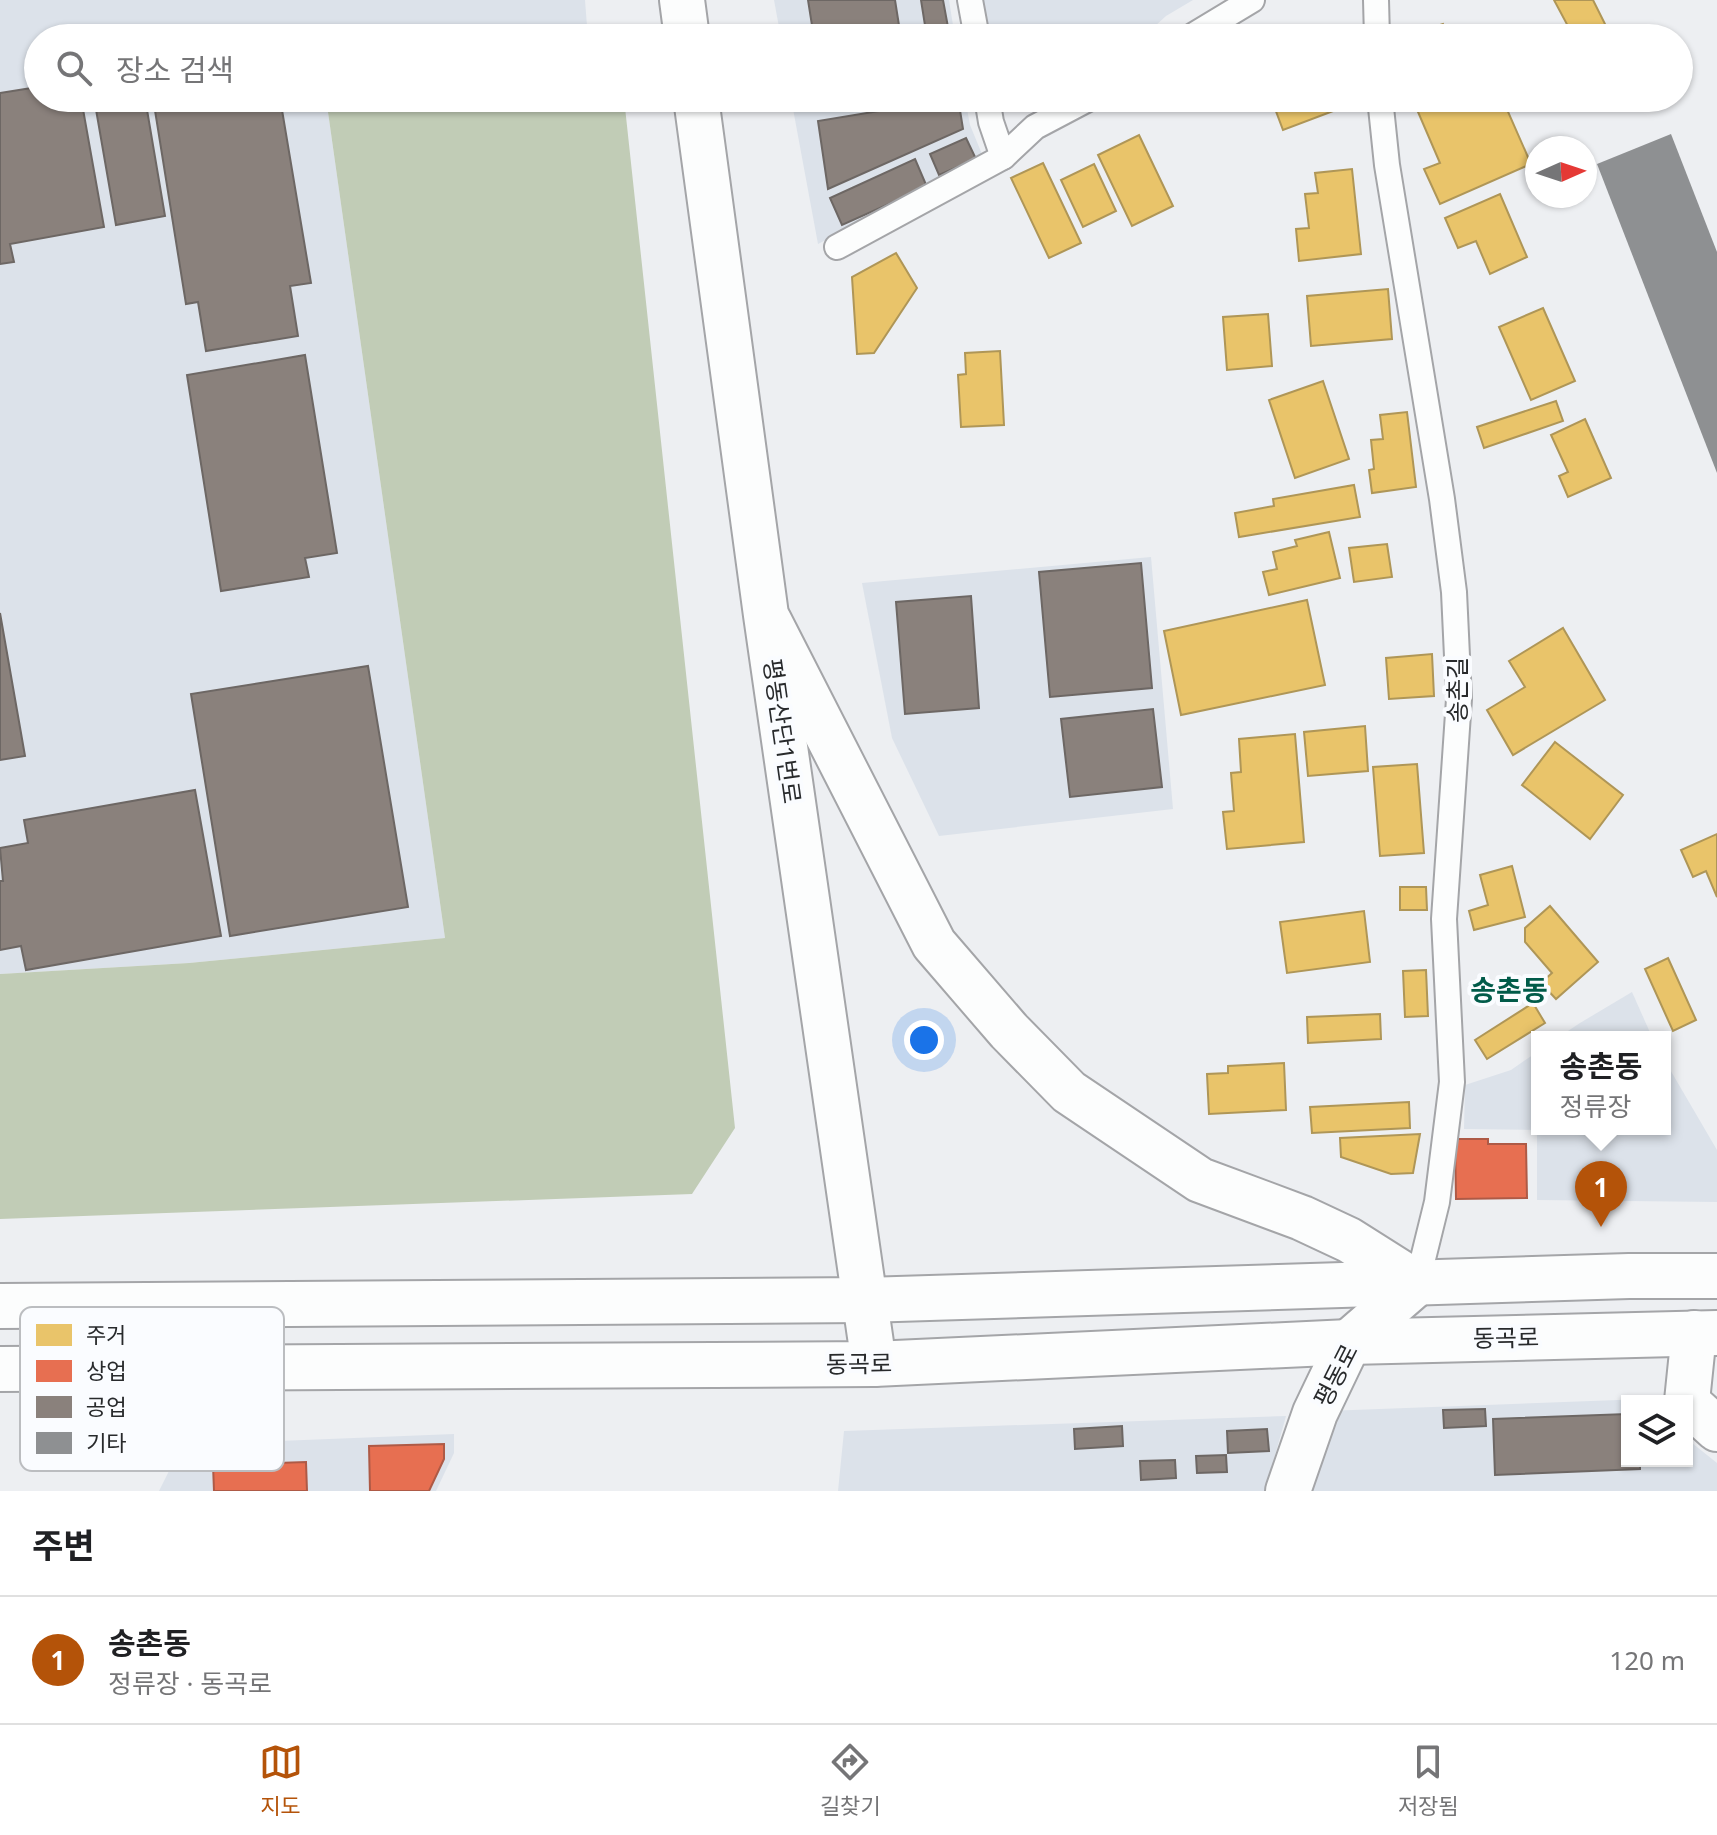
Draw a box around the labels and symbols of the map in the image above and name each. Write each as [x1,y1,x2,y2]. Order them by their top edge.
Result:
north arrow [1525,136,1597,208]
street label: 평동산단1번로 [756,656,810,806]
street label: 송촌길 [1440,657,1473,723]
district label: 송촌동 [1470,970,1548,1008]
your location [904,1020,944,1060]
pin: 1 [1575,1161,1627,1227]
legend [20,1307,284,1471]
text: 주거 [86,1319,126,1349]
street label: 동곡로 [1473,1320,1539,1354]
street label: 평동로 [1305,1338,1365,1412]
street label: 동곡로 [826,1346,892,1380]
text: 상업 [86,1355,126,1385]
text: 공업 [86,1391,126,1421]
text: 기타 [86,1427,126,1457]

